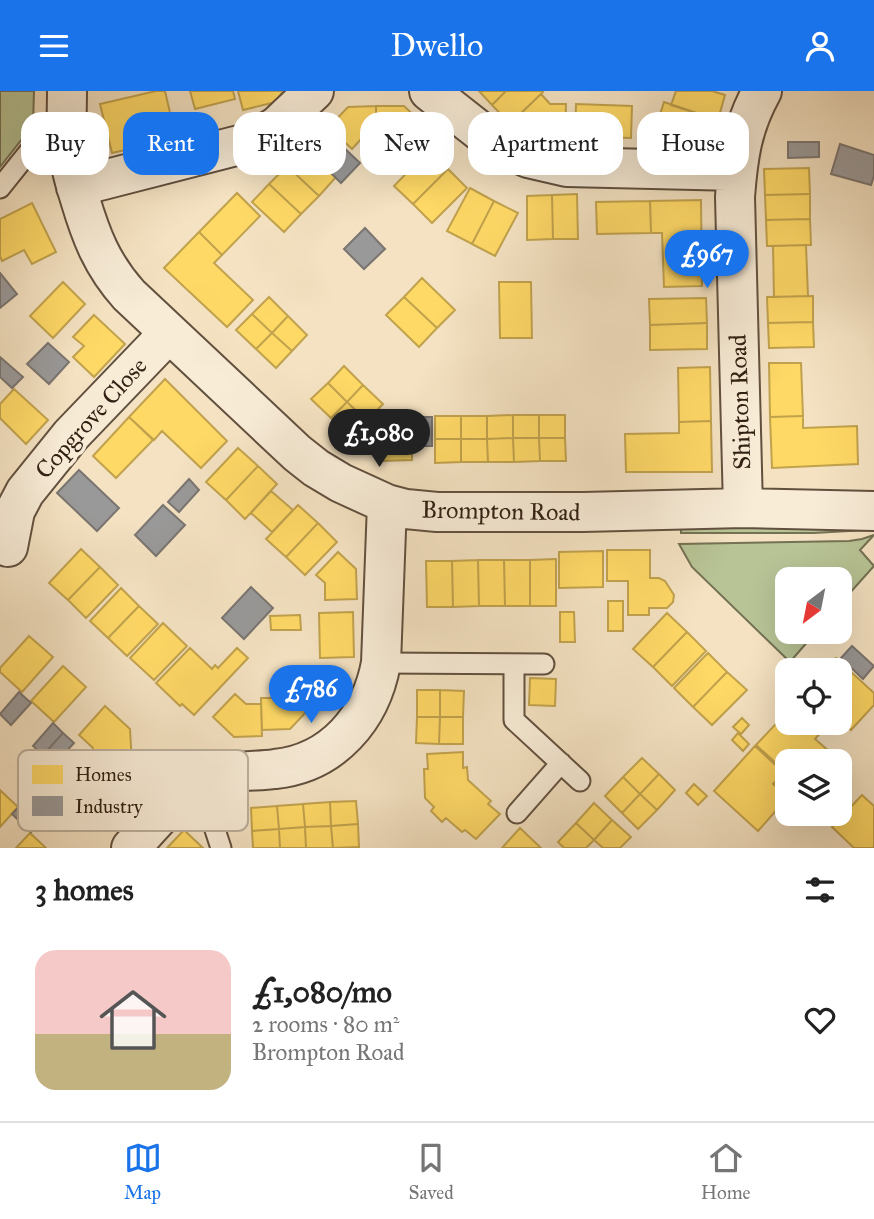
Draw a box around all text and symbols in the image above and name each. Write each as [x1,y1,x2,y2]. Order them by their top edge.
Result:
text: Dwello [391,26,483,65]
icon: menu [35,27,73,65]
icon: person [801,27,839,65]
chip: Buy [21,112,109,175]
chip: Rent [123,112,219,175]
chip: Filters [233,112,346,175]
chip: New [360,112,454,175]
chip: Apartment [468,112,623,175]
chip: House [637,112,749,175]
pin: £967 [666,231,748,290]
text: £967 [681,239,733,267]
street label: Shipton Road [723,334,757,470]
street label: Copgrove Close [29,351,153,485]
pin: £1,080 [322,409,436,469]
text: £1,080 [344,418,414,446]
street label: Brompton Road [421,495,581,527]
north arrow [775,567,852,644]
map controls [775,567,852,826]
button: locate [775,658,852,735]
pin: £786 [270,665,352,725]
text: £786 [285,674,337,702]
button: layers [775,749,852,826]
legend [18,750,248,831]
text: Homes [75,763,132,786]
text: Industry [75,795,144,818]
icon: filters [801,871,839,909]
text: 3 homes [35,872,134,908]
text: £1,080/mo [252,974,392,1010]
icon: home [91,978,175,1062]
icon: heart [801,1001,839,1039]
text: 2 rooms · 80 m² [252,1010,399,1038]
text: Brompton Road [252,1038,404,1066]
tab: Map [124,1139,162,1204]
tab: Saved [409,1139,454,1204]
tab: Home [701,1139,750,1204]

